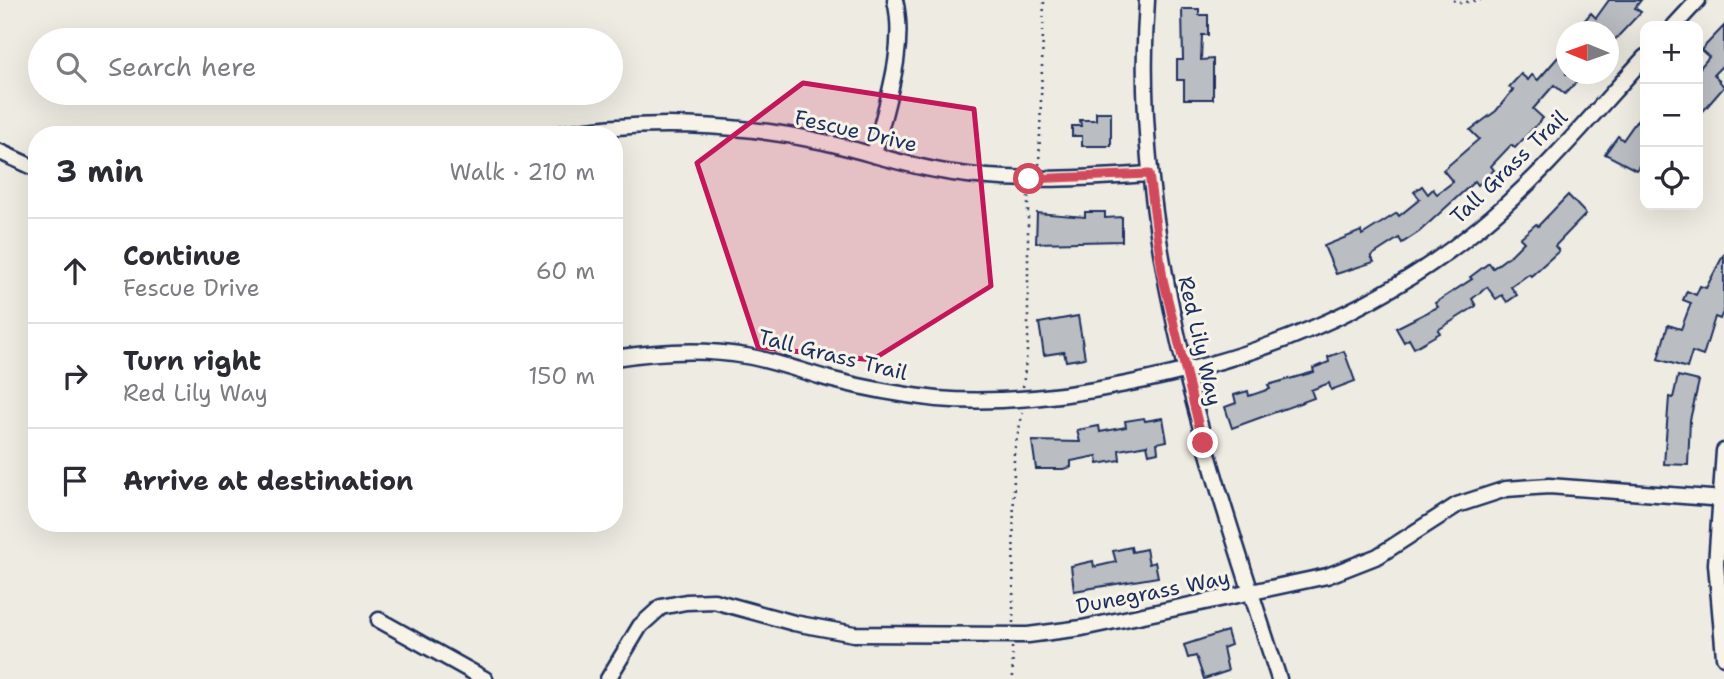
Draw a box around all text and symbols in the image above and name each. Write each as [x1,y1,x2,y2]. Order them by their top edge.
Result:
north arrow [1556,21,1619,84]
map controls [1640,21,1703,210]
button: + [1640,21,1703,84]
search box [28,28,623,105]
icon: search [52,48,90,86]
text: Search here [108,49,257,84]
button: − [1640,84,1703,147]
street label: Fescue Drive [792,103,920,159]
street label: Tall Grass Trail [1444,103,1574,230]
button: locate [1640,147,1703,210]
text: 3 min [56,151,143,192]
text: Walk · 210 m [450,157,595,187]
route start [1013,163,1044,194]
text: Continue [123,238,241,273]
icon: ahead [56,252,94,290]
text: 60 m [536,256,595,286]
text: Fescue Drive [123,273,260,303]
street label: Red Lily Way [1171,273,1229,409]
street label: Tall Grass Trail [755,323,911,387]
text: Turn right [123,343,261,378]
icon: right [56,357,94,395]
text: 150 m [528,361,595,391]
text: Red Lily Way [123,378,268,408]
route end [1187,427,1218,458]
icon: arrive [56,462,94,500]
text: Arrive at destination [123,463,413,498]
street label: Dunegrass Way [1074,563,1232,621]

